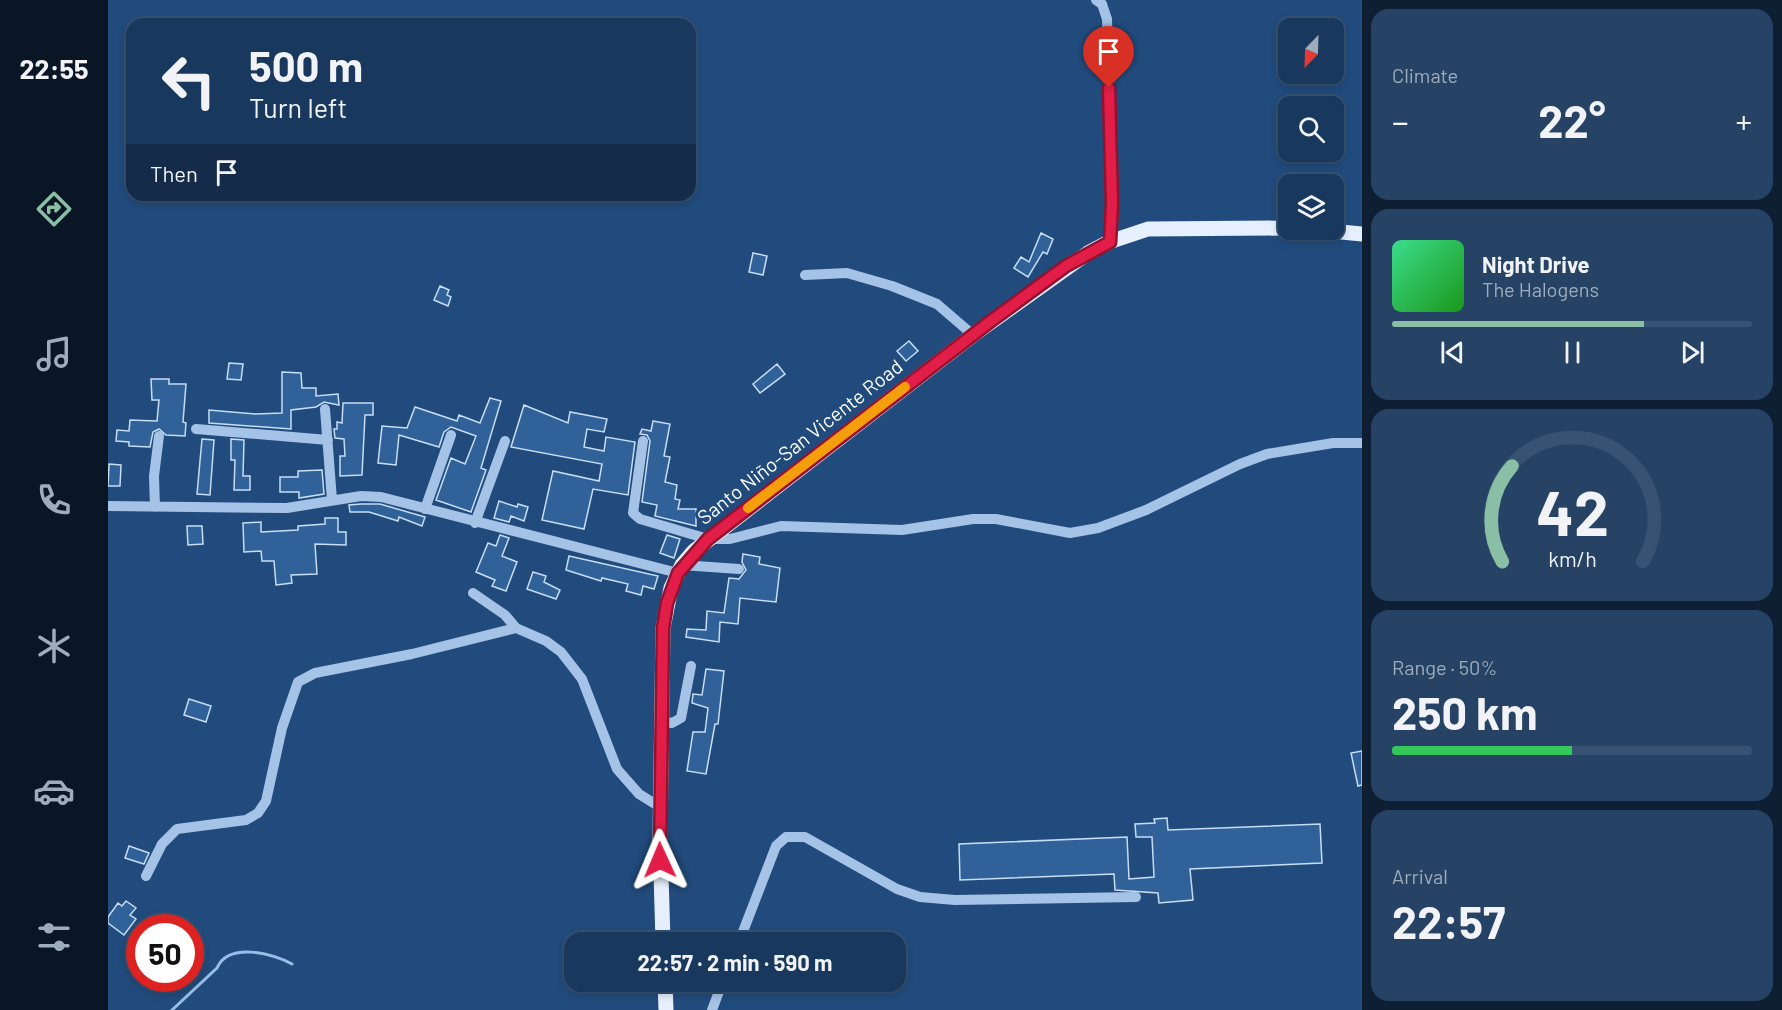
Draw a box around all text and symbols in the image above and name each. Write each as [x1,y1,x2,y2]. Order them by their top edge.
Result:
north arrow [1278,18,1344,84]
map controls [1278,18,1344,240]
pin [1083,26,1134,88]
icon: arrive [1092,35,1125,68]
text: 500 m [249,40,363,90]
icon: left [150,42,228,120]
text: 22:55 [19,52,89,84]
text: Climate [1392,63,1458,87]
text: Turn left [249,91,347,123]
text: 22° [1538,93,1606,147]
button: search [1278,96,1344,162]
text: − [1392,101,1409,141]
text: + [1735,101,1752,141]
icon: arrive [210,156,243,189]
text: Then [150,160,198,186]
button: layers [1278,174,1344,240]
icon: directions [33,188,75,230]
text: Night Drive [1482,251,1590,277]
text: The Halogens [1482,277,1599,301]
icon: music [33,333,75,375]
icon: previous [1436,336,1469,369]
icon: pause [1556,336,1589,369]
icon: next [1676,336,1709,369]
street label: Santo Niño-San Vicente Road [692,354,907,529]
text: 42 [1536,474,1608,548]
icon: phone [33,479,75,521]
text: km/h [1548,546,1596,571]
icon: climate [33,625,75,667]
text: Range · 50% [1392,655,1497,679]
text: 250 km [1392,685,1538,739]
icon: car [33,770,75,812]
position arrow [628,828,692,892]
text: Arrival [1392,864,1448,888]
text: 22:57 [1392,894,1505,948]
speed limit sign: 50 [126,914,204,992]
icon: filters [33,916,75,958]
text: 22:57 · 2 min · 590 m [638,949,832,975]

